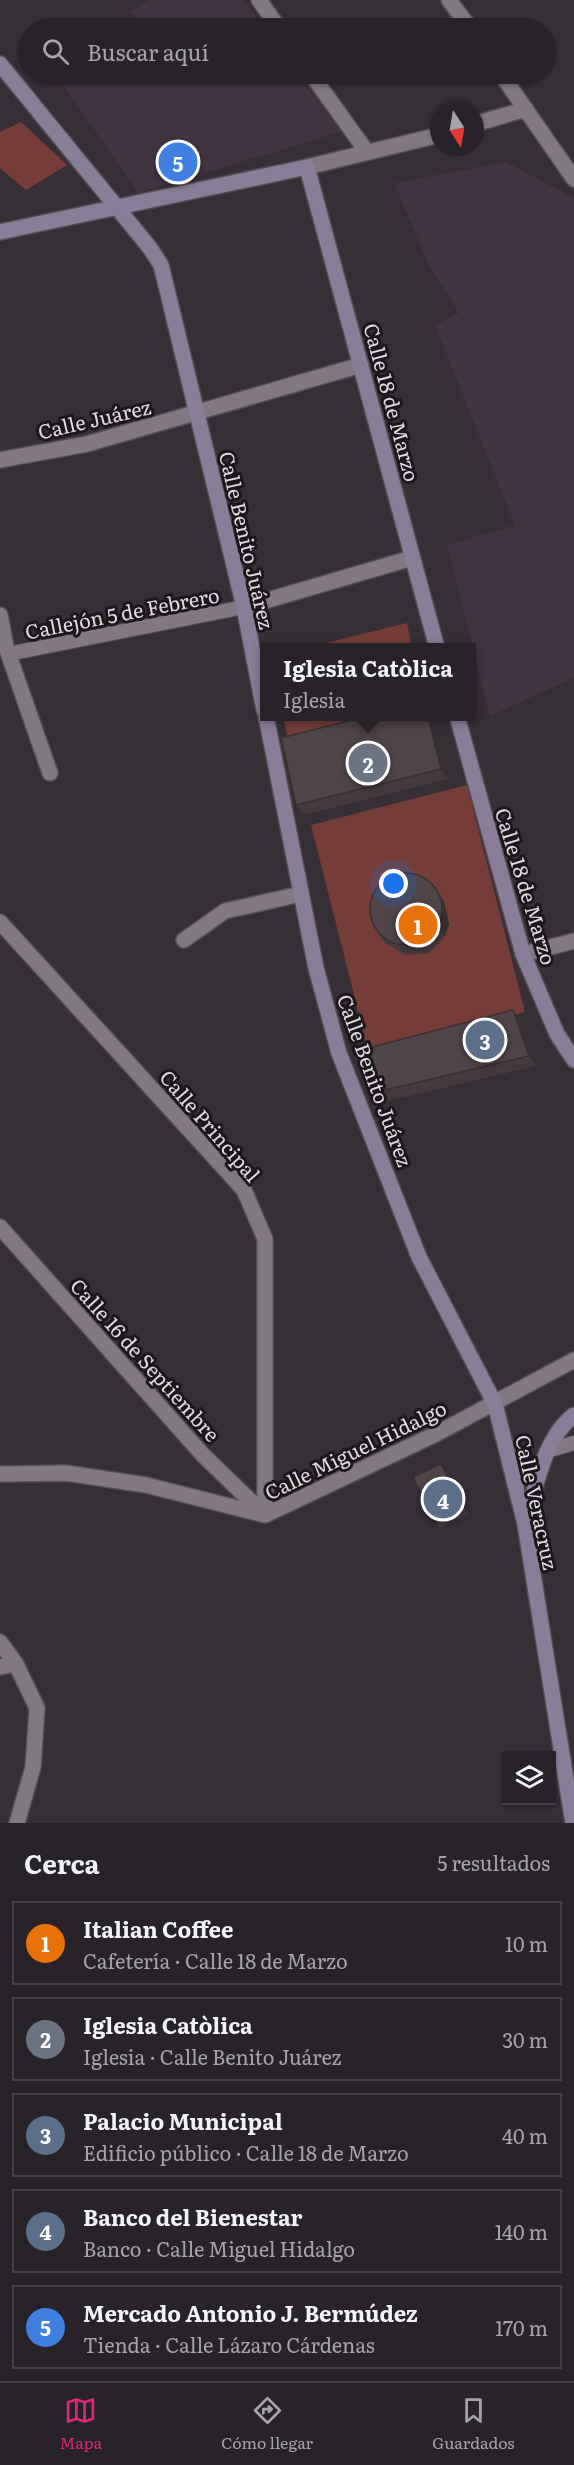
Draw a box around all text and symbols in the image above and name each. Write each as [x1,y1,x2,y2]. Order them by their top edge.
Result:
search box [18,18,556,84]
icon: search [39,35,72,68]
text: Buscar aquí [87,35,209,68]
north arrow [430,102,484,156]
pin: 5 [158,140,198,184]
street label: Calle 18 de Marzo [357,319,429,485]
street label: Calle Juárez [35,390,154,446]
street label: Calle Benito Juárez [213,448,283,632]
street label: Callejón 5 de Febrero [22,578,222,646]
popup [260,643,476,721]
text: Iglesia Catòlica [283,651,453,684]
text: Iglesia [283,684,345,714]
pin: 2 [348,740,388,786]
street label: Calle 18 de Marzo [489,804,565,968]
your location [379,869,408,898]
pin: 1 [398,902,438,948]
street label: Calle Benito Juárez [331,990,421,1171]
pin: 3 [466,1018,504,1062]
street label: Calle Principal [154,1062,268,1188]
street label: Calle 16 de Septiembre [64,1271,228,1447]
street label: Calle Miguel Hidalgo [259,1392,451,1506]
street label: Calle Veracruz [509,1432,567,1572]
pin: 4 [424,1476,462,1522]
map controls [502,1751,556,1805]
button: layers [502,1751,556,1805]
text: Cerca [24,1843,100,1882]
text: 5 resultados [437,1847,550,1877]
text: Italian Coffee [83,1912,234,1945]
text: 1 [41,1928,50,1958]
text: 10 m [505,1928,548,1958]
text: Cafetería · Calle 18 de Marzo [83,1945,348,1975]
text: Iglesia Catòlica [83,2008,253,2041]
text: 2 [40,2024,51,2054]
text: 30 m [502,2024,548,2054]
text: Iglesia · Calle Benito Juárez [83,2041,341,2071]
text: Palacio Municipal [83,2104,283,2137]
text: 3 [40,2120,51,2150]
text: 40 m [502,2120,548,2150]
text: Edificio público · Calle 18 de Marzo [83,2137,409,2167]
text: Banco del Bienestar [83,2200,302,2233]
text: 4 [39,2216,52,2246]
text: 140 m [495,2216,548,2246]
text: Banco · Calle Miguel Hidalgo [83,2233,355,2263]
text: Mercado Antonio J. Bermúdez [83,2296,418,2329]
text: 5 [40,2312,51,2342]
text: 170 m [495,2312,548,2342]
text: Tienda · Calle Lázaro Cárdenas [83,2329,375,2359]
tab: Mapa [59,2394,102,2454]
tab: Cómo llegar [221,2394,313,2454]
tab: Guardados [432,2394,515,2454]

